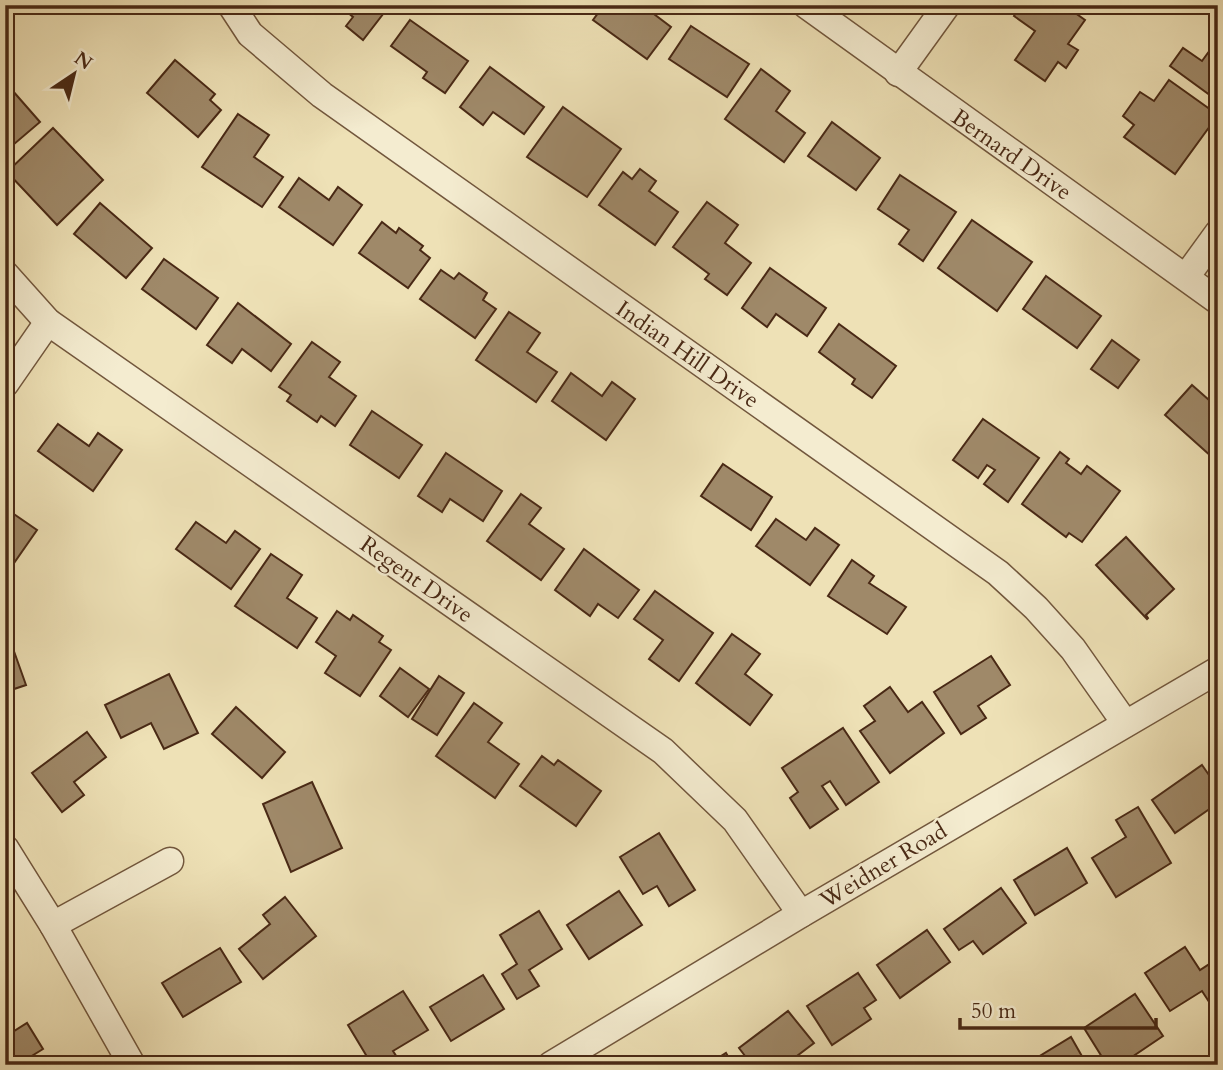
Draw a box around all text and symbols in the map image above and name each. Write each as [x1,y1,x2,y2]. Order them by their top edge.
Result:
north arrow [38,38,108,108]
text: N [69,46,98,77]
street label: Bernard Drive [946,102,1078,207]
street label: Indian Hill Drive [610,294,765,415]
street label: Regent Drive [354,529,480,630]
street label: Weidner Road [813,815,953,916]
scale bar [960,986,1156,1030]
text: 50 m [971,997,1016,1026]

